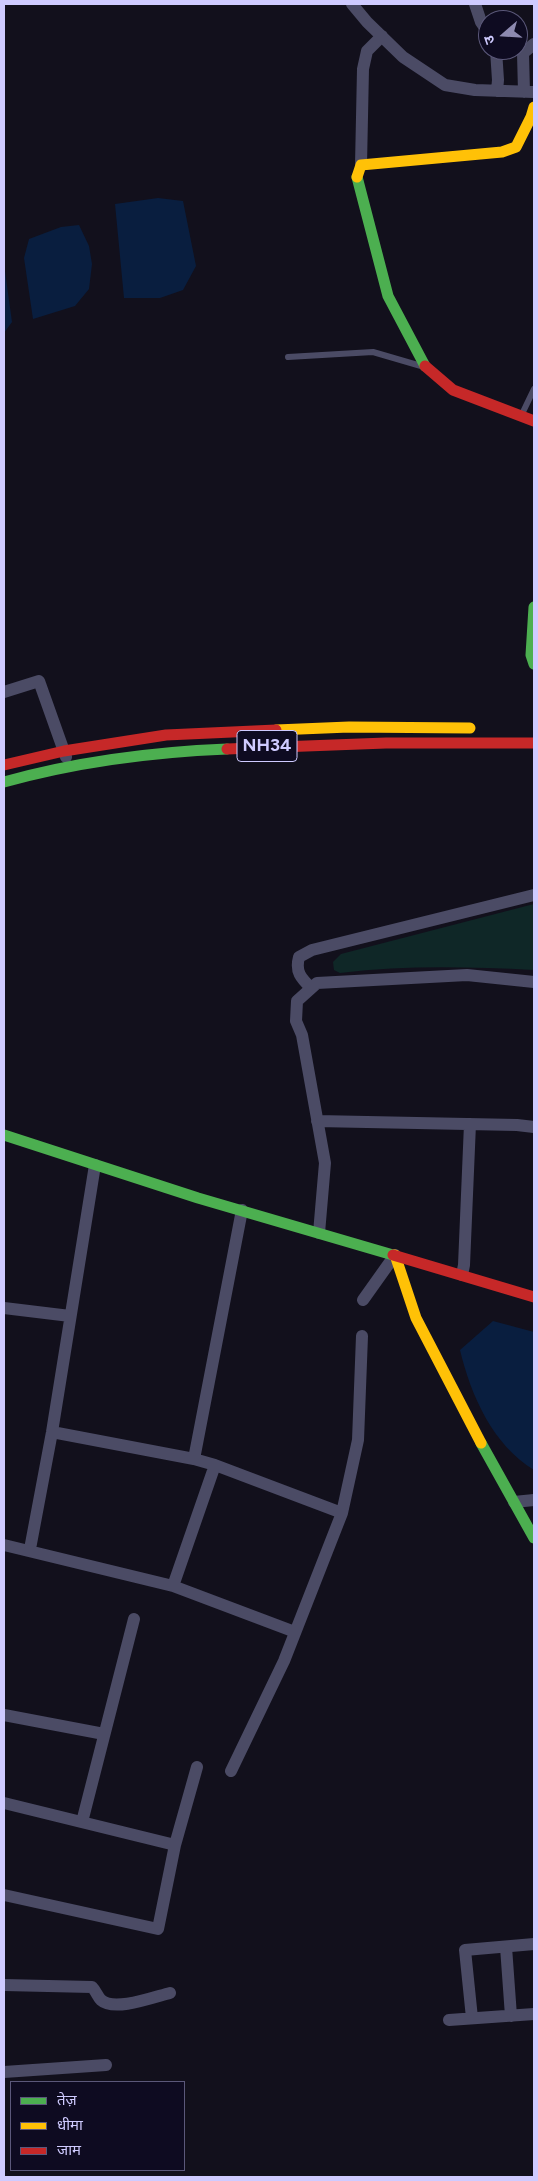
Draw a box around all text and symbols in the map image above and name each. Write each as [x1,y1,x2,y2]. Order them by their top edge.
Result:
north arrow [478,10,528,60]
text: उ [480,33,499,46]
road number: NH34 [237,730,297,761]
legend [10,2081,185,2171]
text: तेज़ [57,2091,77,2109]
text: धीमा [57,2116,83,2134]
text: जाम [57,2141,81,2159]

